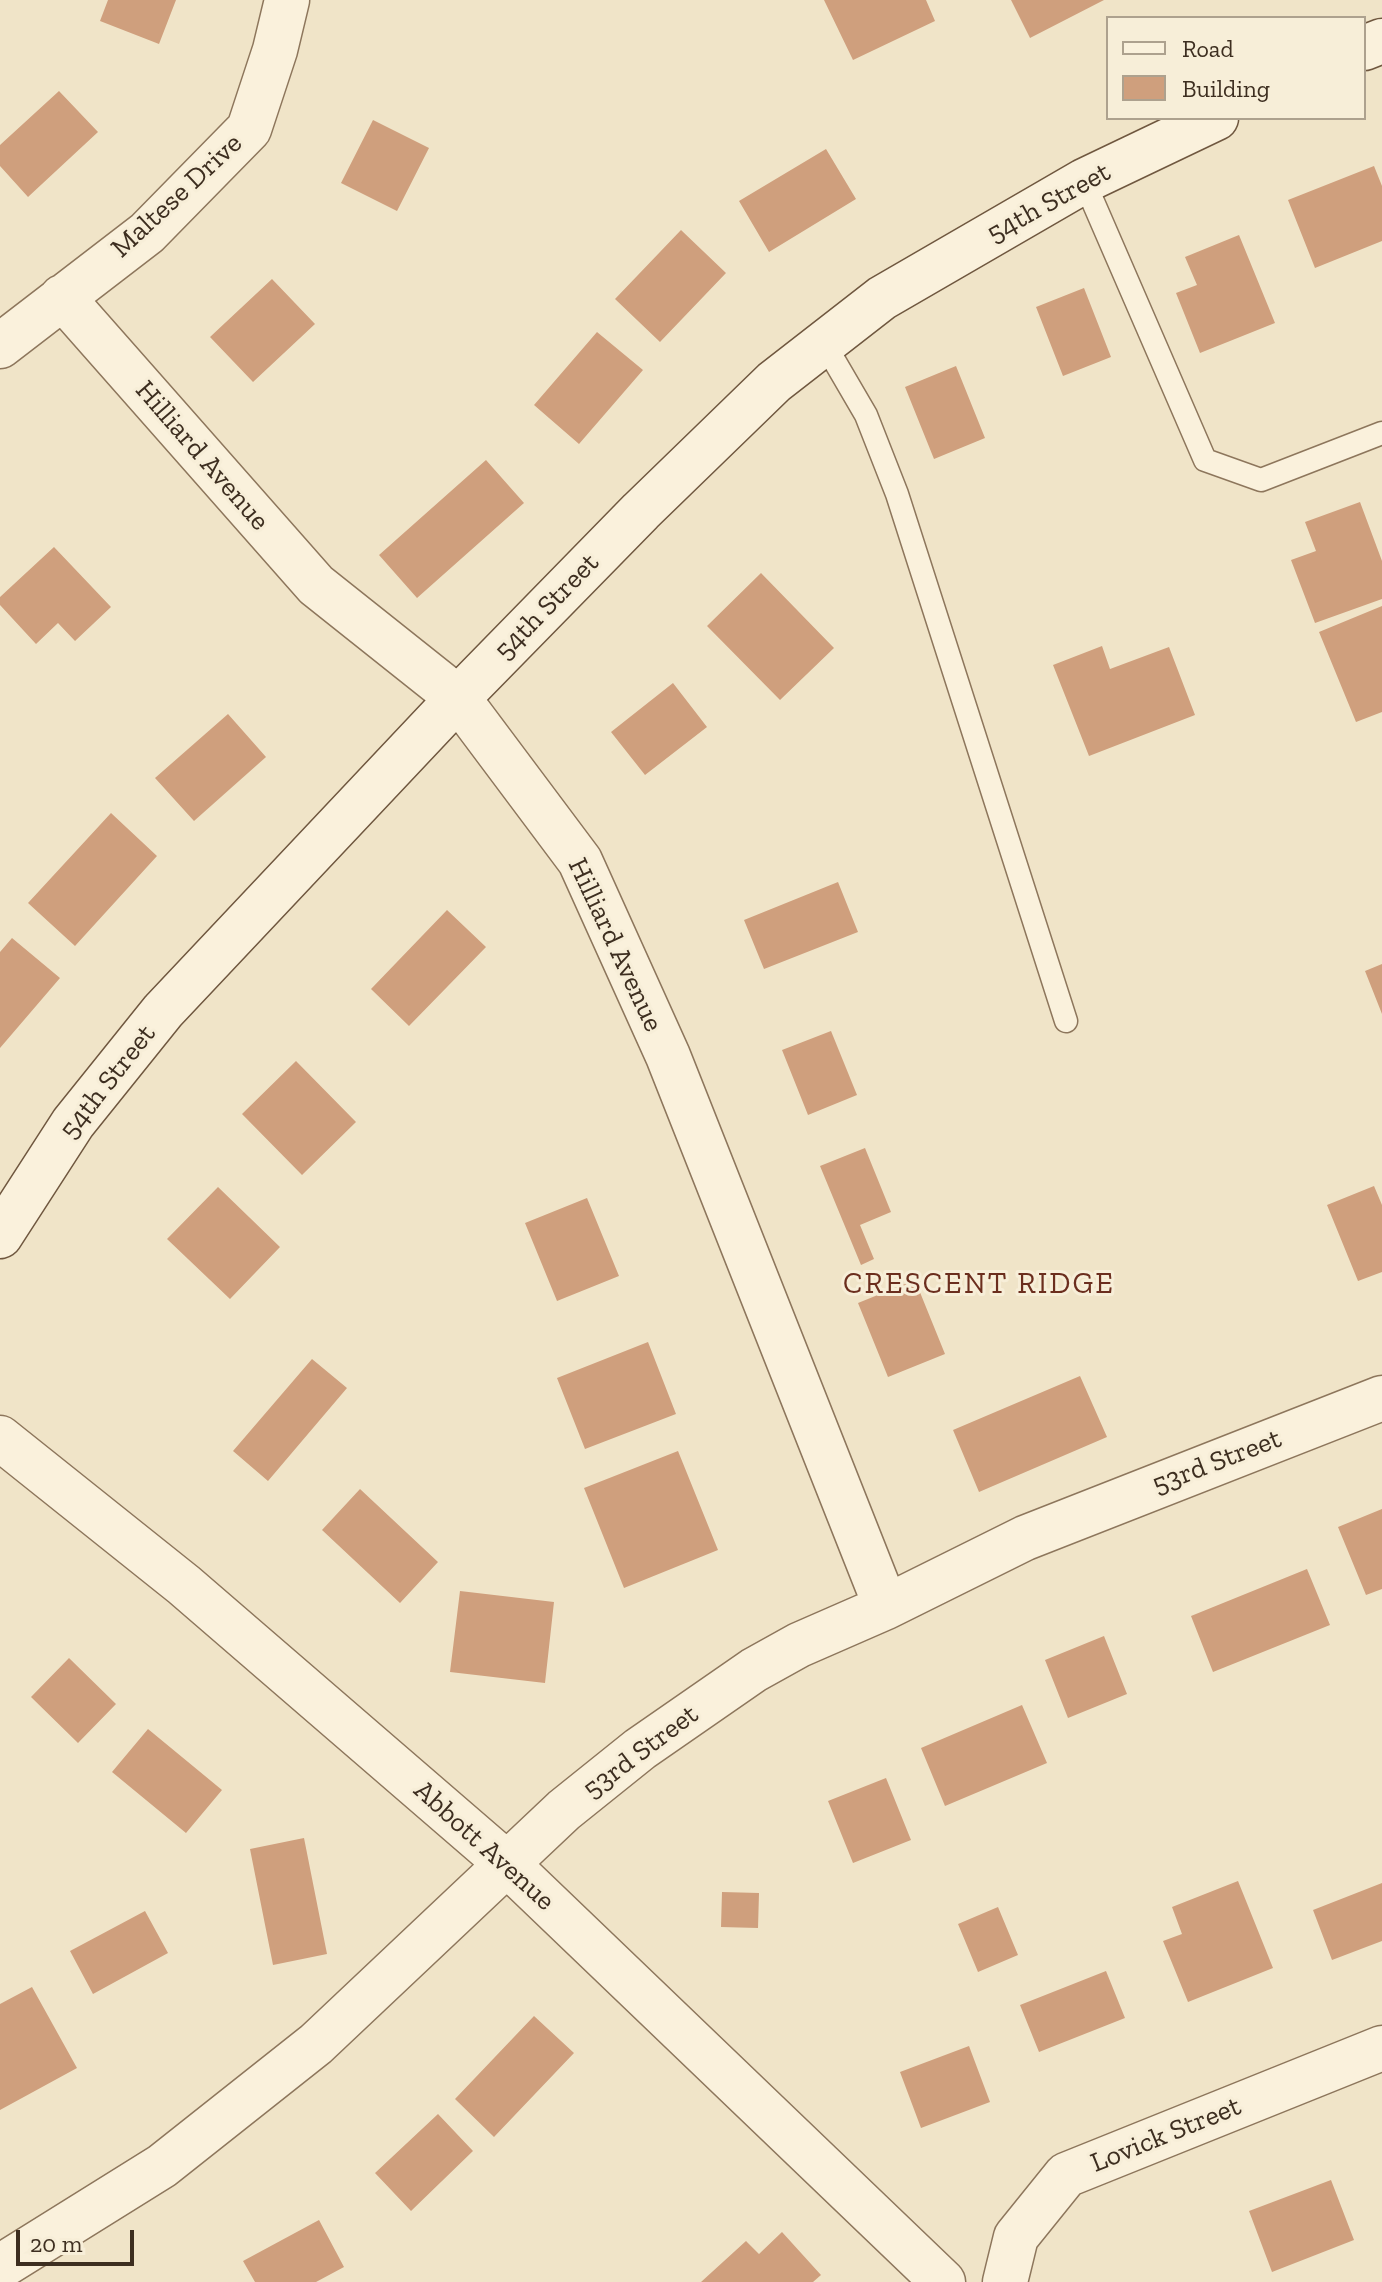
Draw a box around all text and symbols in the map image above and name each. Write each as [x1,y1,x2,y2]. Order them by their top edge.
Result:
legend [1106,16,1366,120]
text: Road [1182,34,1234,63]
text: Building [1182,74,1270,103]
street label: Maltese Drive [105,127,249,265]
street label: 54th Street [982,155,1116,251]
street label: Hilliard Avenue [128,374,276,538]
street label: 54th Street [488,547,606,667]
street label: Hilliard Avenue [560,853,670,1037]
street label: 54th Street [53,1018,163,1146]
district label: CRESCENT RIDGE [843,1266,1115,1302]
street label: 53rd Street [1148,1422,1286,1502]
street label: 53rd Street [577,1698,705,1806]
street label: Abbott Avenue [407,1774,561,1918]
street label: Lovick Street [1086,2090,1246,2180]
scale bar [20,2214,138,2264]
text: 20 m [30,2229,82,2258]

